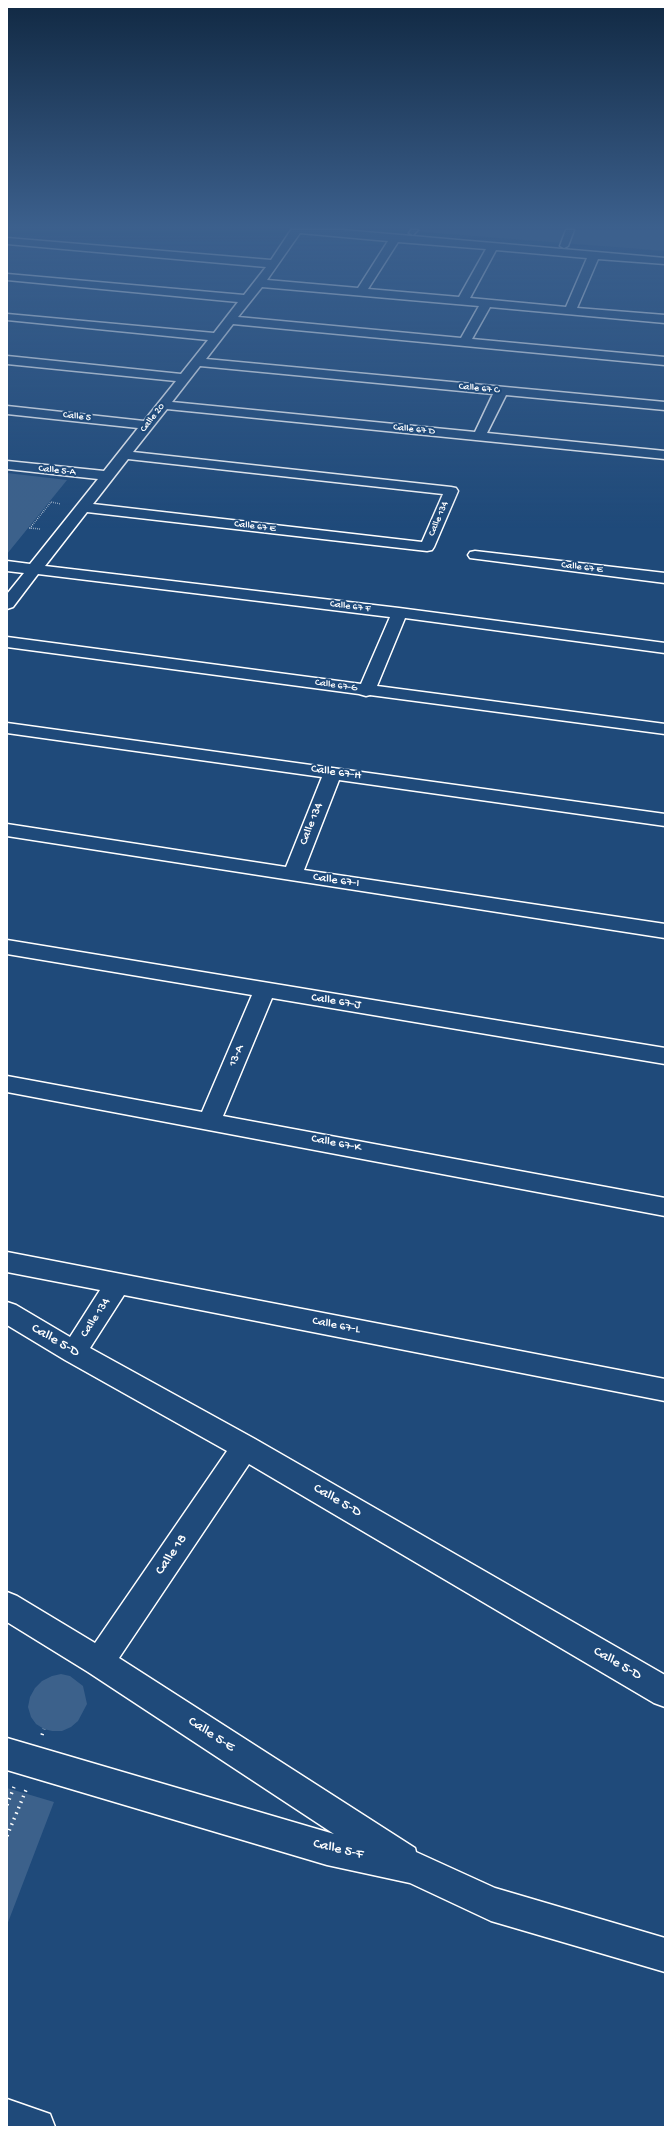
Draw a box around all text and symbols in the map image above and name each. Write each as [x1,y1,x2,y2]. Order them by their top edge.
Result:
street label: Calle 67 C [458,381,500,397]
street label: Calle 20 [138,401,168,435]
street label: Calle 5 [62,410,92,424]
street label: Calle 67 D [392,422,436,438]
street label: Calle 5-A [38,463,76,479]
street label: Calle 134 [426,500,452,538]
street label: Calle 67 E [234,518,276,536]
street label: Calle 67 E [561,559,603,577]
street label: Calle 67 F [329,599,371,615]
street label: Calle 67-G [314,677,358,695]
street label: Calle 67-H [310,762,362,784]
street label: Calle 134 [297,801,327,847]
street label: Calle 67-I [312,871,360,891]
street label: Calle 67-J [310,991,362,1013]
street label: 13-A [226,1043,248,1069]
street label: Calle 67-K [310,1132,362,1156]
street label: Calle 134 [78,1296,114,1340]
street label: Calle 67-L [311,1314,361,1338]
street label: Calle 5-D [28,1320,82,1362]
street label: Calle 5-D [310,1480,364,1522]
street label: Calle 18 [152,1531,192,1579]
street label: Calle 5-D [590,1643,644,1685]
street label: Calle 5-E [184,1714,238,1756]
street label: Calle 5-F [311,1836,365,1864]

